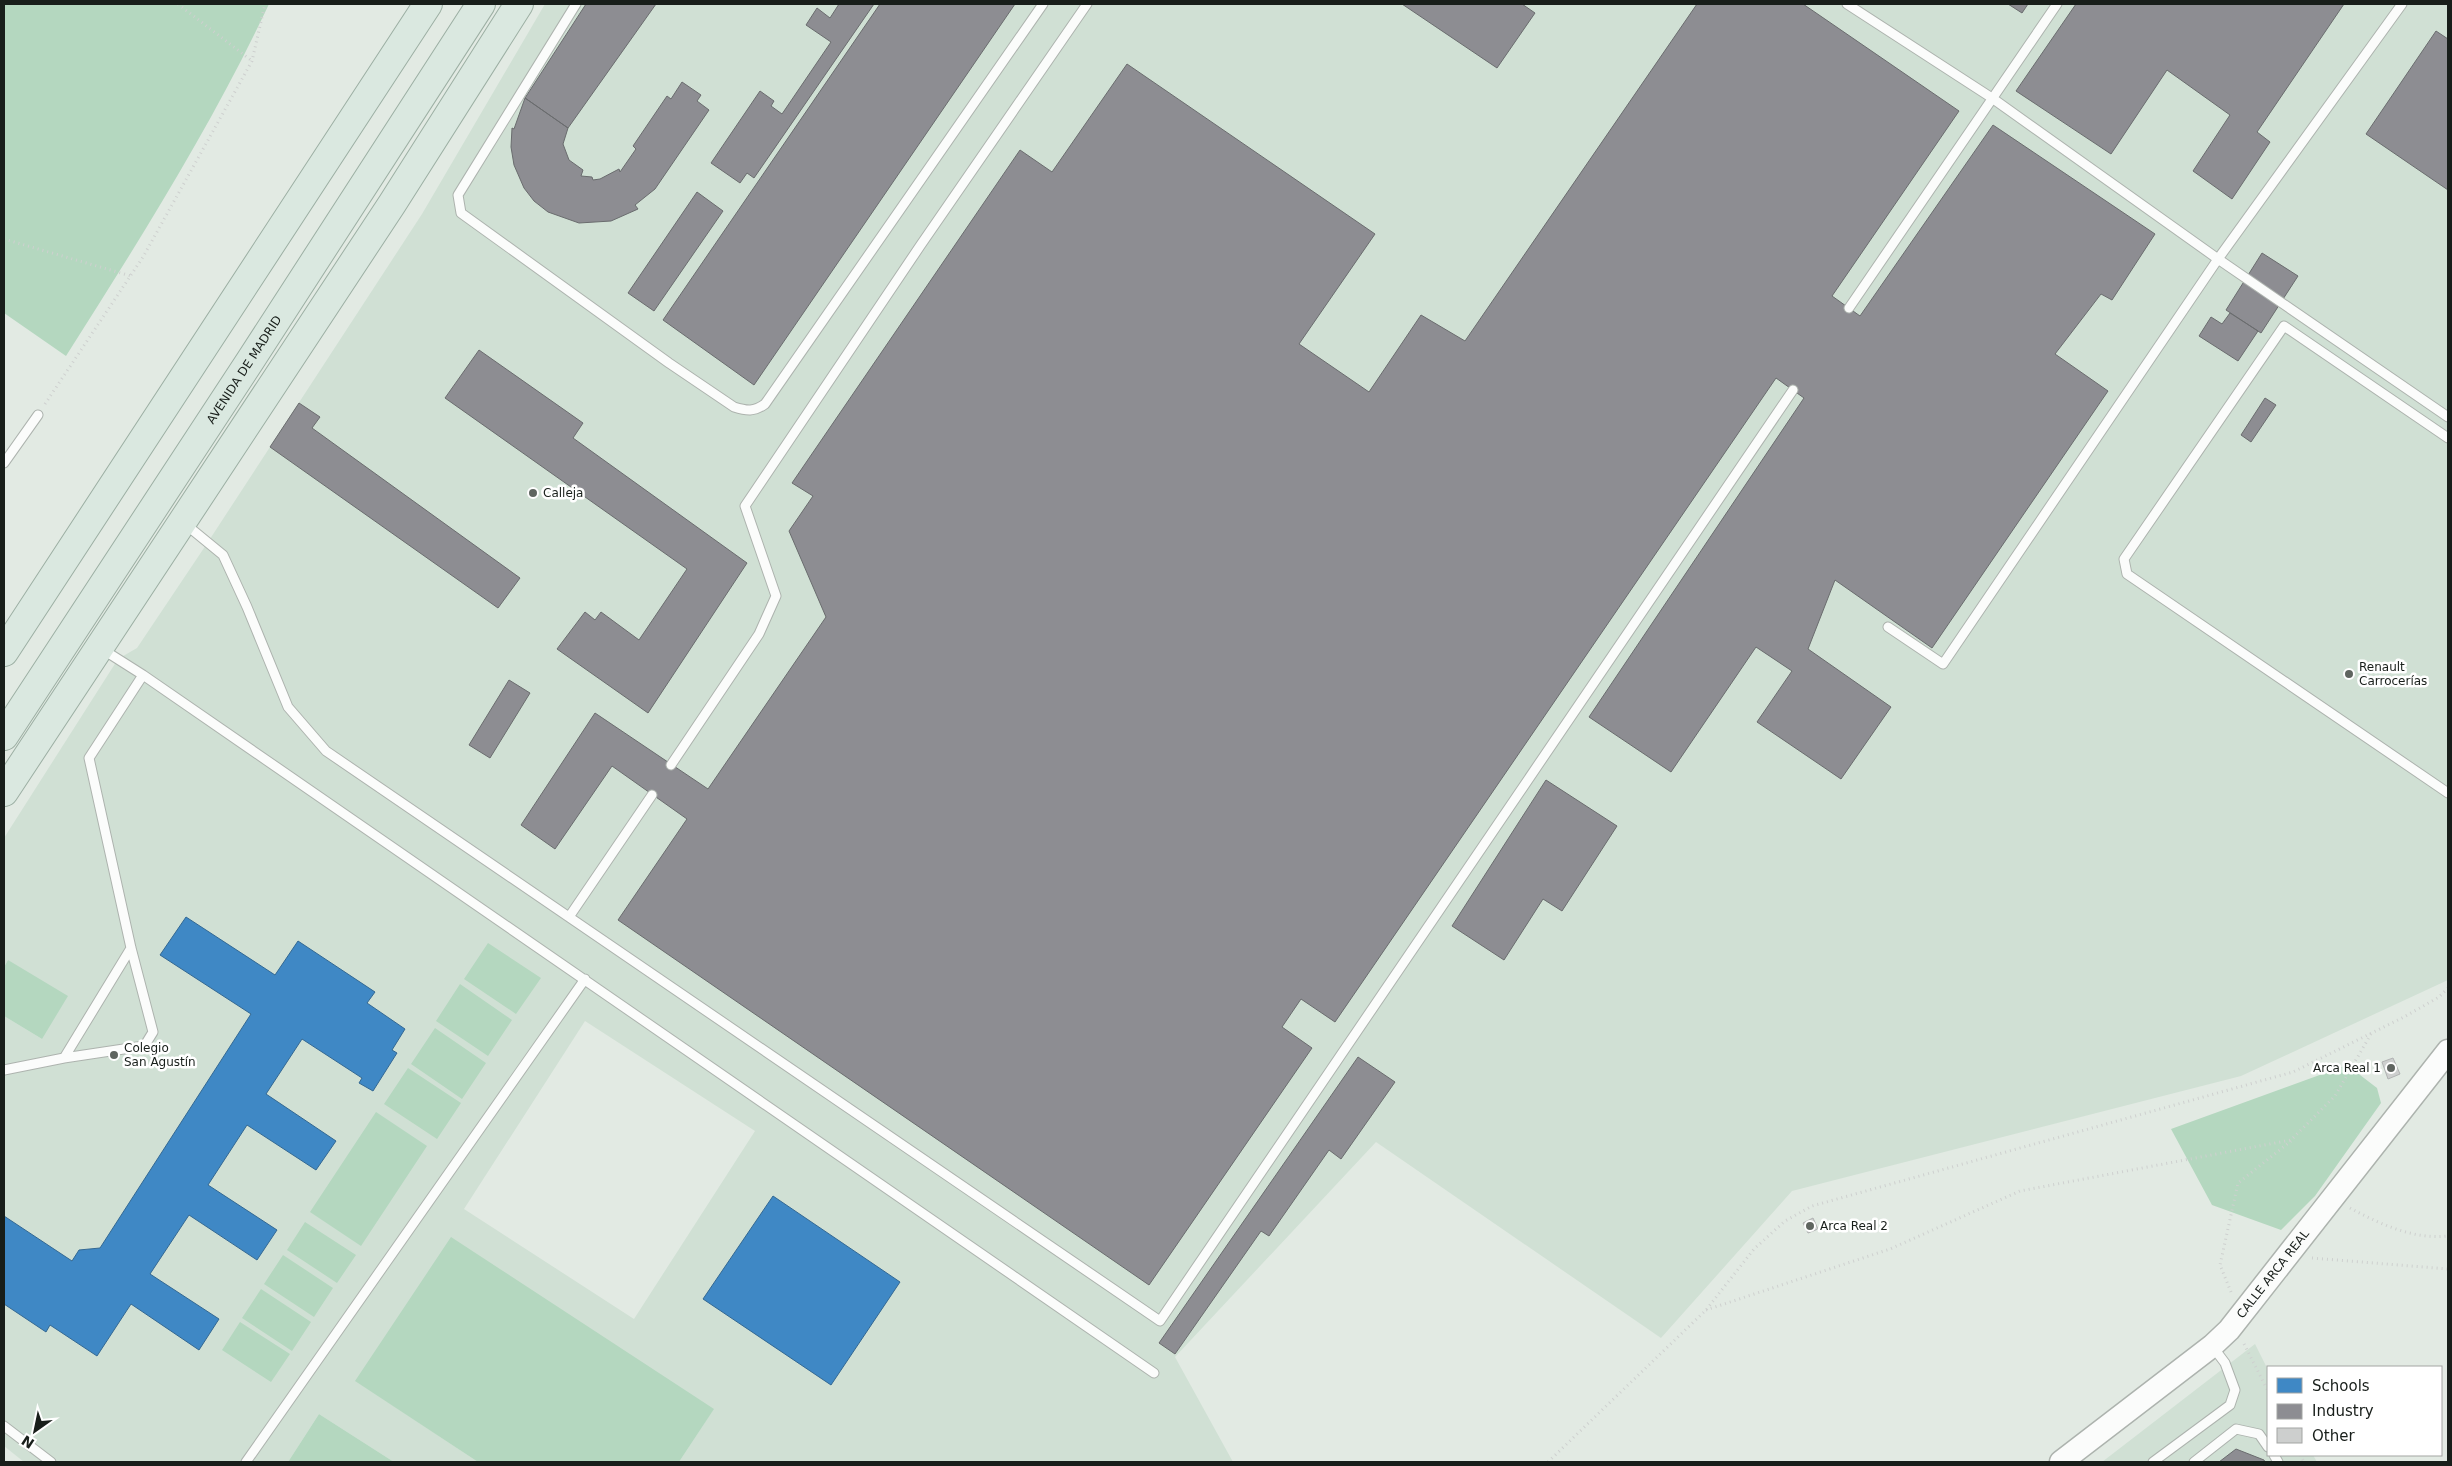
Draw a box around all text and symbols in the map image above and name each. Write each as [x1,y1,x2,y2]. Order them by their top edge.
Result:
street label: AVENIDA DE MADRID [204,313,285,427]
place label: Calleja [543,486,583,500]
marker: Calleja [527,487,539,499]
place label: Renault Carrocerías [2359,660,2427,688]
marker: Renault Carrocerías [2343,668,2355,680]
place label: Colegio San Agustín [124,1041,196,1069]
marker: Colegio San Agustín [108,1049,120,1061]
place label: Arca Real 1 [2313,1061,2381,1075]
marker: Arca Real 1 [2385,1062,2397,1074]
place label: Arca Real 2 [1820,1219,1888,1233]
marker: Arca Real 2 [1804,1220,1816,1232]
street label: CALLE ARCA REAL [2234,1227,2312,1321]
legend [2267,1366,2442,1456]
text: Schools [2312,1377,2370,1395]
text: Industry [2312,1402,2374,1420]
north arrow [10,1406,60,1456]
text: Other [2312,1427,2355,1445]
text: N [19,1432,37,1452]

